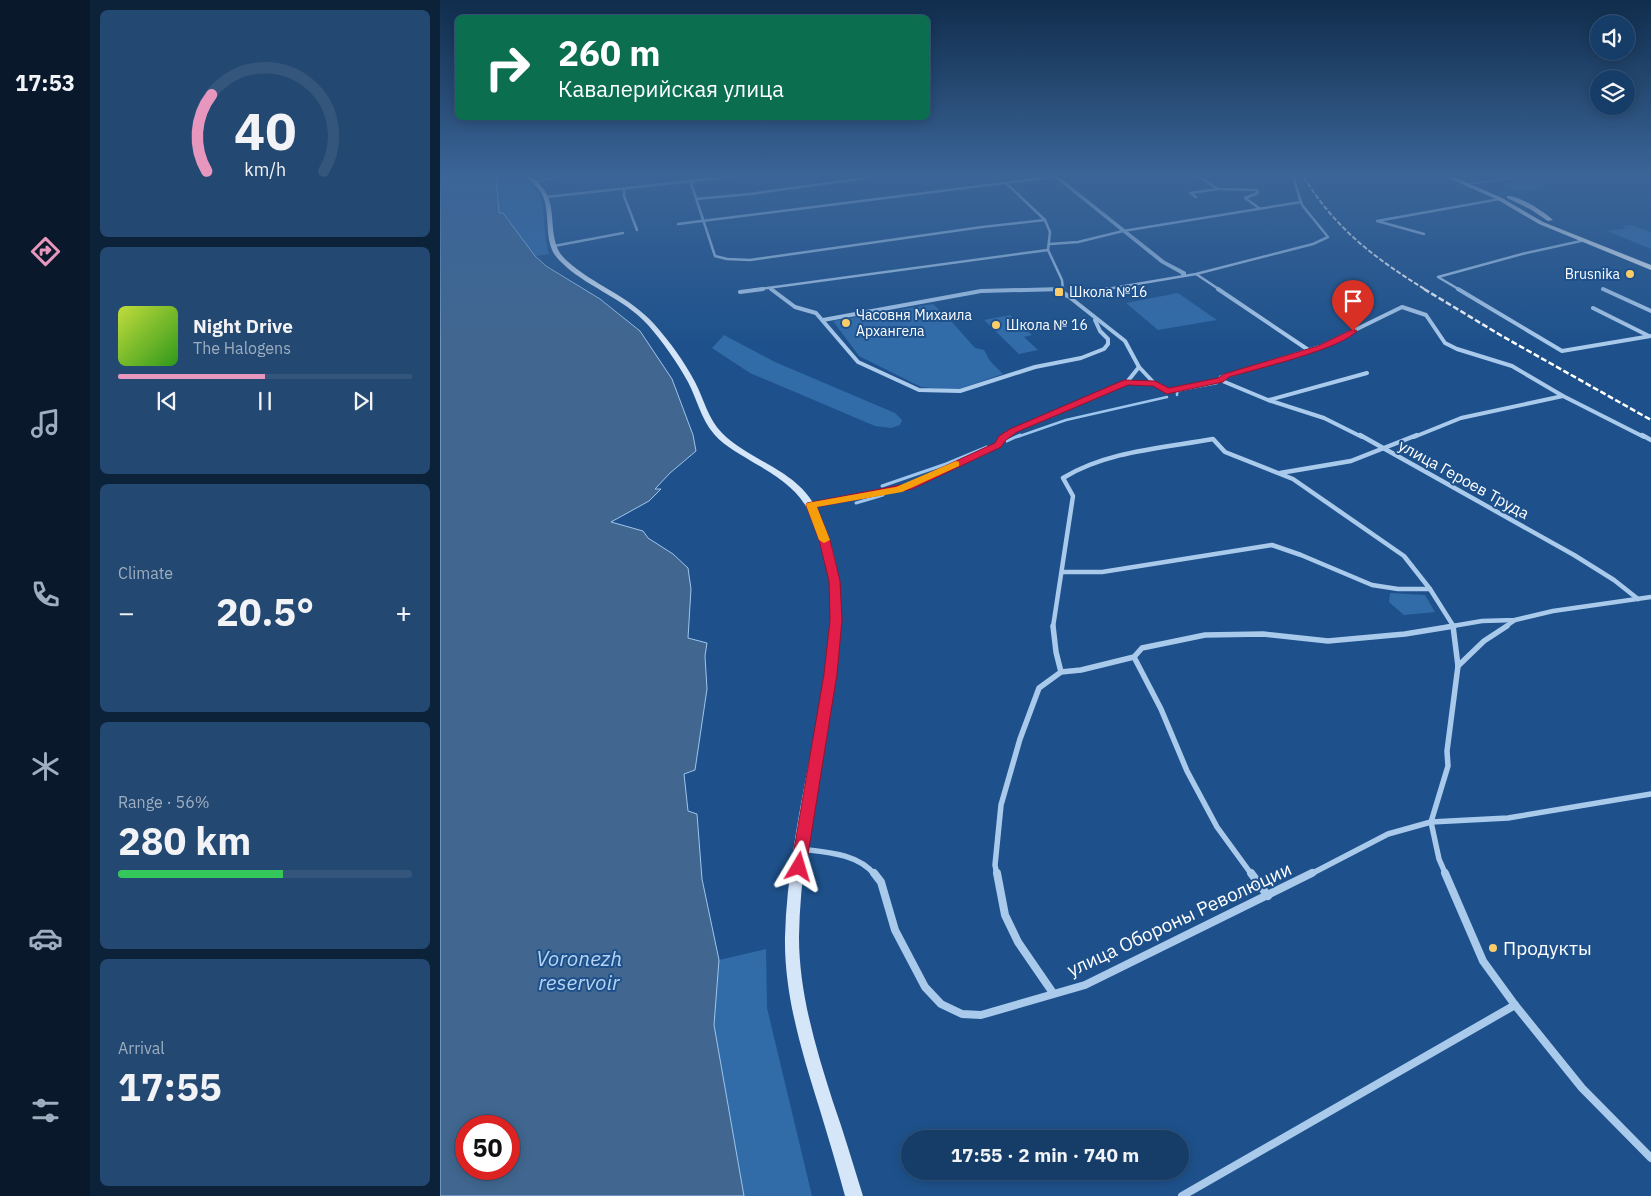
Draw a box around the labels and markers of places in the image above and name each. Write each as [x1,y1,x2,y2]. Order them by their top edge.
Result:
place label: Brusnika [1565,265,1621,283]
marker: Brusnika [1624,268,1636,280]
pin [1332,280,1374,331]
place label: Школа №16 [1069,283,1148,301]
marker: Школа №16 [1053,286,1065,298]
place label: Часовня Михаила Архангела [856,306,972,340]
place label: Школа № 16 [1006,316,1088,334]
marker: Часовня Михаила Архангела [840,317,852,329]
marker: Школа № 16 [990,319,1002,331]
place label: Продукты [1503,936,1592,960]
marker: Продукты [1487,942,1499,954]

